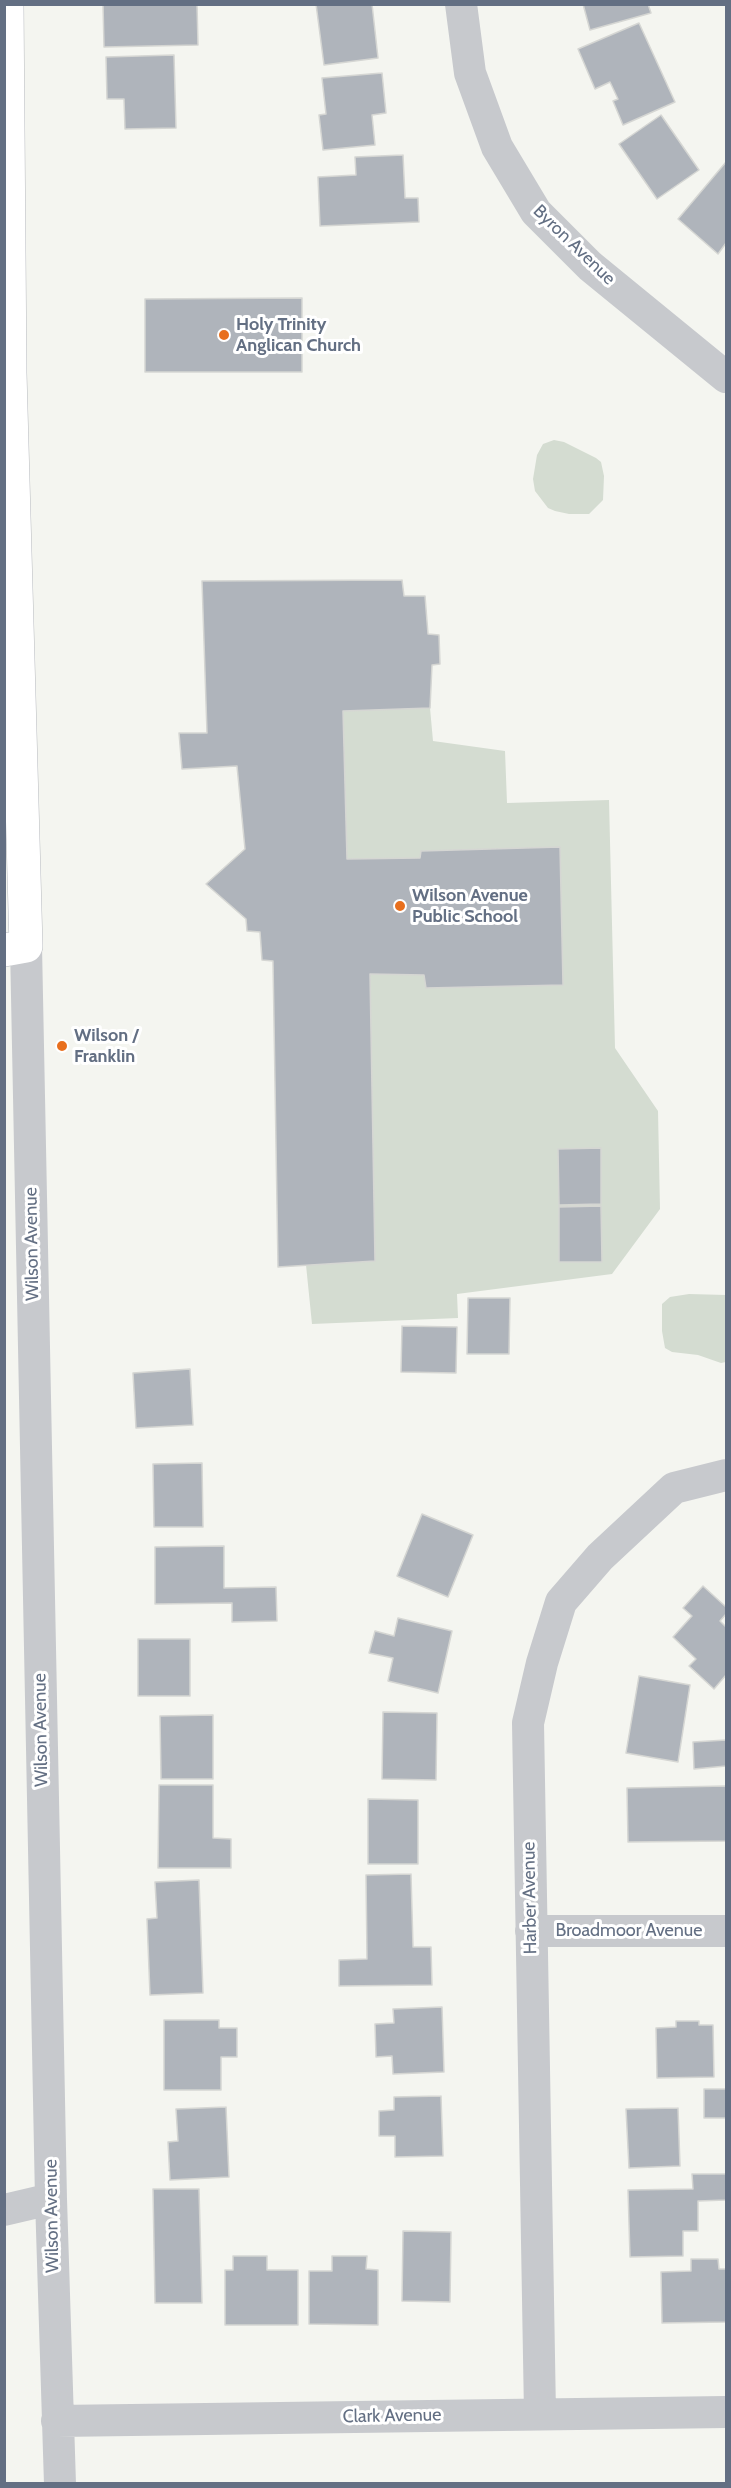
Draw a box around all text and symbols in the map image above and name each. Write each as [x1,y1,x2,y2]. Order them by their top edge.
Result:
street label: Byron Avenue [528,200,620,290]
place label: Holy Trinity Anglican Church [236,314,361,356]
marker: Holy Trinity Anglican Church [217,328,231,342]
place label: Wilson Avenue Public School [412,885,528,928]
marker: Wilson Avenue Public School [393,899,407,913]
place label: Wilson / Franklin [74,1025,139,1068]
marker: Wilson / Franklin [55,1039,69,1053]
street label: Wilson Avenue [20,1187,44,1301]
street label: Wilson Avenue [29,1673,53,1787]
street label: Harber Avenue [518,1841,542,1955]
street label: Broadmoor Avenue [555,1920,703,1942]
street label: Wilson Avenue [40,2159,64,2273]
street label: Clark Avenue [342,2404,442,2428]

